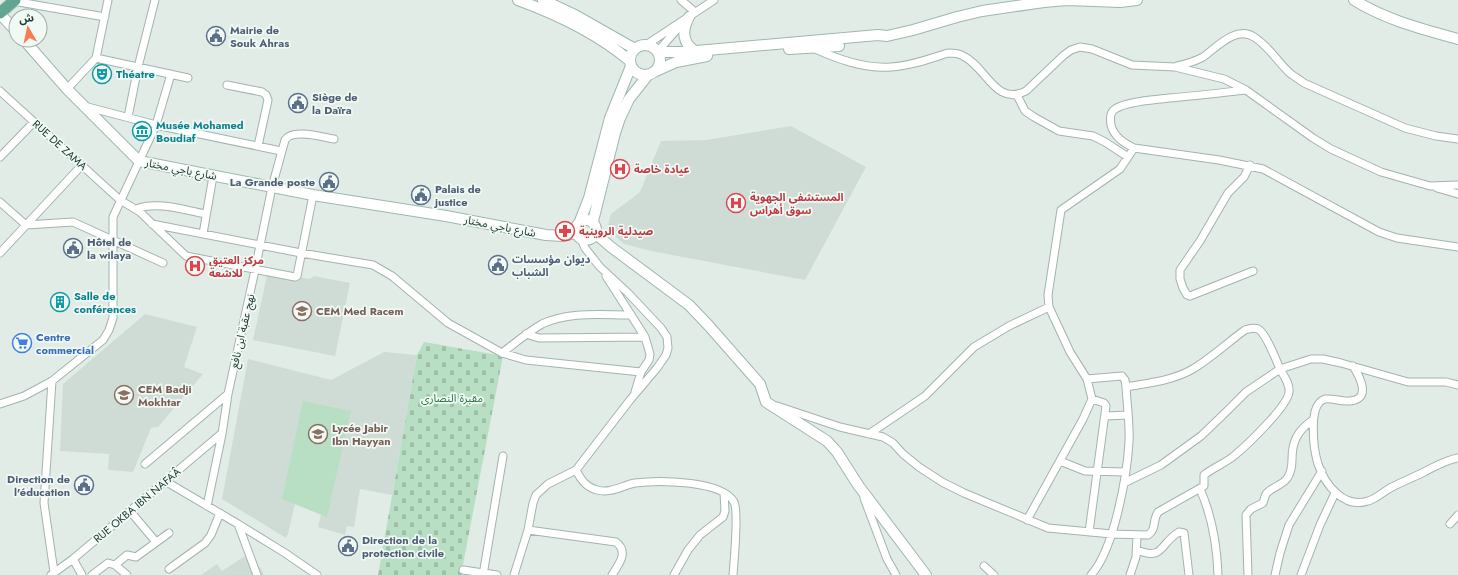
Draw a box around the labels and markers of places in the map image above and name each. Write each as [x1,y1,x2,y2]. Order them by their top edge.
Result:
place label: Mairie de Souk Ahras [230,22,289,51]
public building icon: Mairie de Souk Ahras [205,25,227,47]
theatre icon: Théatre [91,63,113,85]
place label: Théatre [116,66,155,82]
place label: Siège de la Daïra [312,89,358,118]
public building icon: Siège de la Daïra [287,92,309,114]
place label: Musée Mohamed Boudiaf [156,117,244,146]
museum icon: Musée Mohamed Boudiaf [131,120,153,142]
hospital icon: عيادة خاصة [609,158,631,180]
place label: عيادة خاصة [634,161,690,177]
public building icon: La Grande poste [318,171,340,193]
place label: La Grande poste [230,174,315,190]
place label: Palais de justice [433,181,481,210]
public building icon: Palais de justice [410,184,432,206]
place label: المستشفى الجهوية سوق أهراس [750,189,844,218]
hospital icon: المستشفى الجهوية سوق أهراس [725,192,747,214]
pharmacy icon: صيدلية الروينية [554,220,576,242]
place label: صيدلية الروينية [579,223,653,239]
place label: Hôtel de la wilaya [87,234,131,263]
public building icon: Hôtel de la wilaya [62,237,84,259]
place label: ديوان مؤسسات الشباب [512,251,591,280]
place label: مركز العتيق للاشعة [209,252,264,281]
public building icon: ديوان مؤسسات الشباب [487,254,509,276]
hospital icon: مركز العتيق للاشعة [184,255,206,277]
place label: Salle de conférences [74,288,136,317]
building icon: Salle de conférences [49,291,71,313]
school or university icon: CEM Med Racem [291,300,313,322]
place label: CEM Med Racem [316,303,403,319]
place label: Centre commercial [36,329,94,358]
supermarket icon: Centre commercial [11,332,33,354]
place label: CEM Badji Mokhtar [138,381,192,410]
school or university icon: CEM Badji Mokhtar [113,384,135,406]
place label: Lycée Jabir Ibn Hayyan [332,420,391,449]
school or university icon: Lycée Jabir Ibn Hayyan [307,423,329,445]
place label: Direction de l'éducation [7,471,70,500]
public building icon: Direction de l'éducation [73,474,95,496]
place label: Direction de la protection civile [362,532,444,561]
public building icon: Direction de la protection civile [337,535,359,557]

